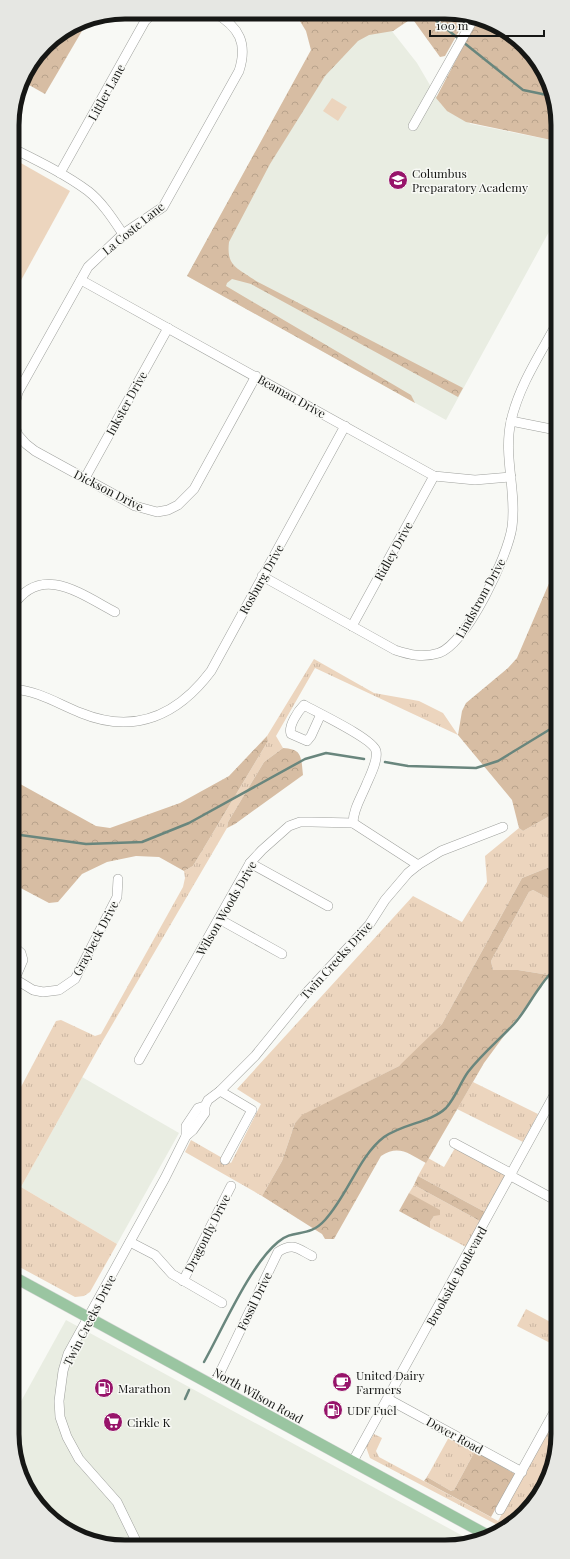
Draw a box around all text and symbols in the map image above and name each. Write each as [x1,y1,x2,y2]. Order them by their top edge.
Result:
scale bar [430,12,544,38]
text: 100 m [436,17,469,33]
street label: Littler Lane [84,61,128,123]
place label: Columbus Preparatory Academy [412,165,528,195]
school or university icon: Columbus Preparatory Academy [387,169,409,191]
street label: La Coste Lane [99,198,167,258]
street label: Inkster Drive [102,368,150,438]
street label: Beaman Drive [255,371,329,421]
street label: Dickson Drive [71,466,147,514]
street label: Ridley Drive [370,518,416,584]
street label: Rosburg Drive [235,541,287,617]
street label: Lindstrom Drive [451,555,509,641]
street label: Wilson Woods Drive [192,858,260,959]
street label: Graybeck Drive [68,898,122,978]
street label: Twin Creeks Drive [297,917,375,1003]
street label: Dragonfly Drive [180,1191,234,1275]
street label: Brookside Boulevard [422,1223,490,1329]
street label: Fossil Drive [233,1269,275,1333]
street label: Twin Creeks Drive [59,1272,119,1368]
street label: North Wilson Road [210,1364,306,1426]
place label: United Dairy Farmers [356,1367,424,1397]
cafe icon: United Dairy Farmers [331,1371,353,1393]
fuel station icon: Marathon [93,1377,115,1399]
place label: Marathon [118,1380,171,1396]
fuel station icon: UDF Fuel [322,1399,344,1421]
place label: UDF Fuel [347,1402,397,1418]
supermarket icon: Cirkle K [102,1411,124,1433]
street label: Dover Road [424,1413,486,1457]
place label: Cirkle K [127,1414,170,1430]

